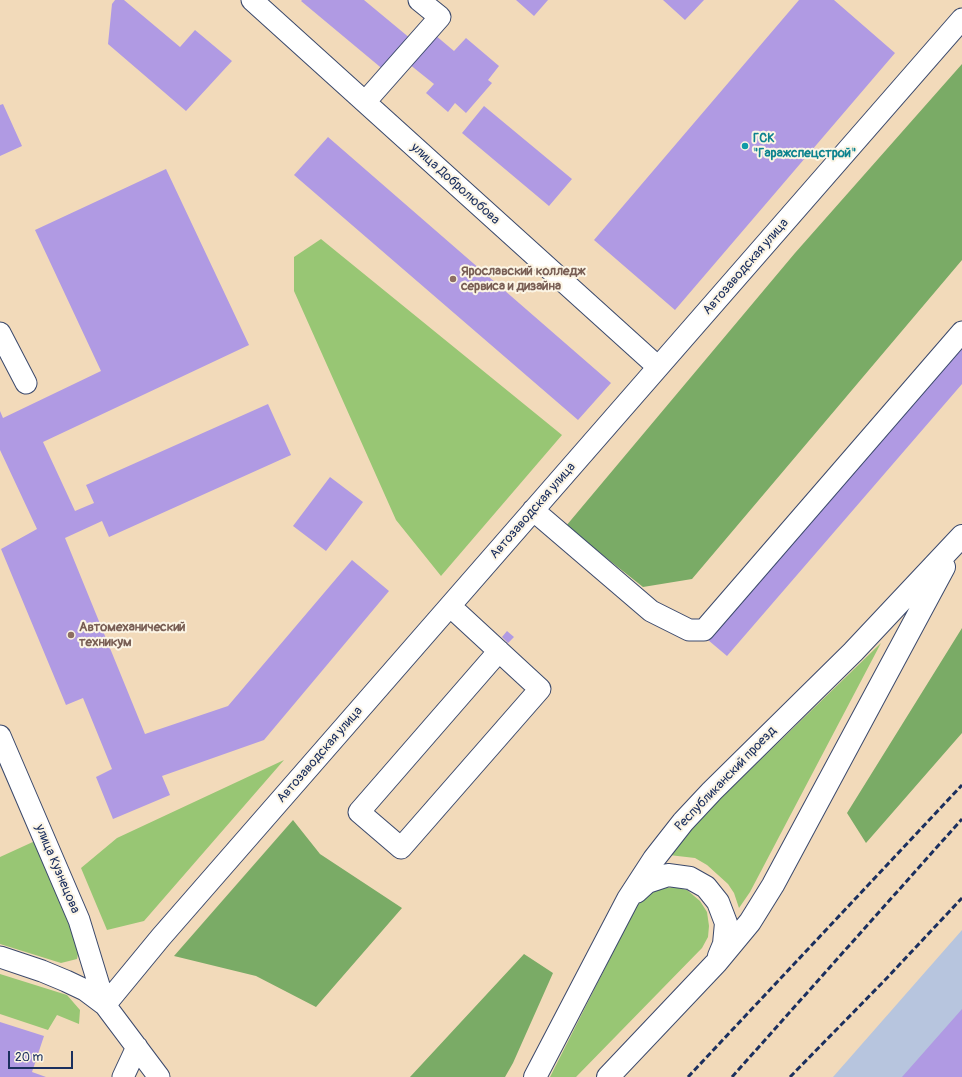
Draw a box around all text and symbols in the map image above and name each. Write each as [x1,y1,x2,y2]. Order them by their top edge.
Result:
place label: ГСК "Гаражспецстрой" [753,131,856,162]
street label: улица Добролюбова [407,140,503,228]
marker: ГСК "Гаражспецстрой" [740,141,750,151]
street label: Автозаводская улица [700,216,792,318]
place label: Ярославский колледж сервиса и дизайна [461,264,586,295]
marker: Ярославский колледж сервиса и дизайна [448,274,458,284]
street label: Автозаводская улица [487,460,579,562]
place label: Автомеханический техникум [79,620,185,651]
marker: Автомеханический техникум [66,630,76,640]
street label: Автозаводская улица [274,704,366,806]
street label: Республиканский проезд [672,723,780,835]
street label: улица Кузнецова [31,822,83,916]
scale bar [10,1043,75,1069]
text: 20 m [15,1050,43,1065]

